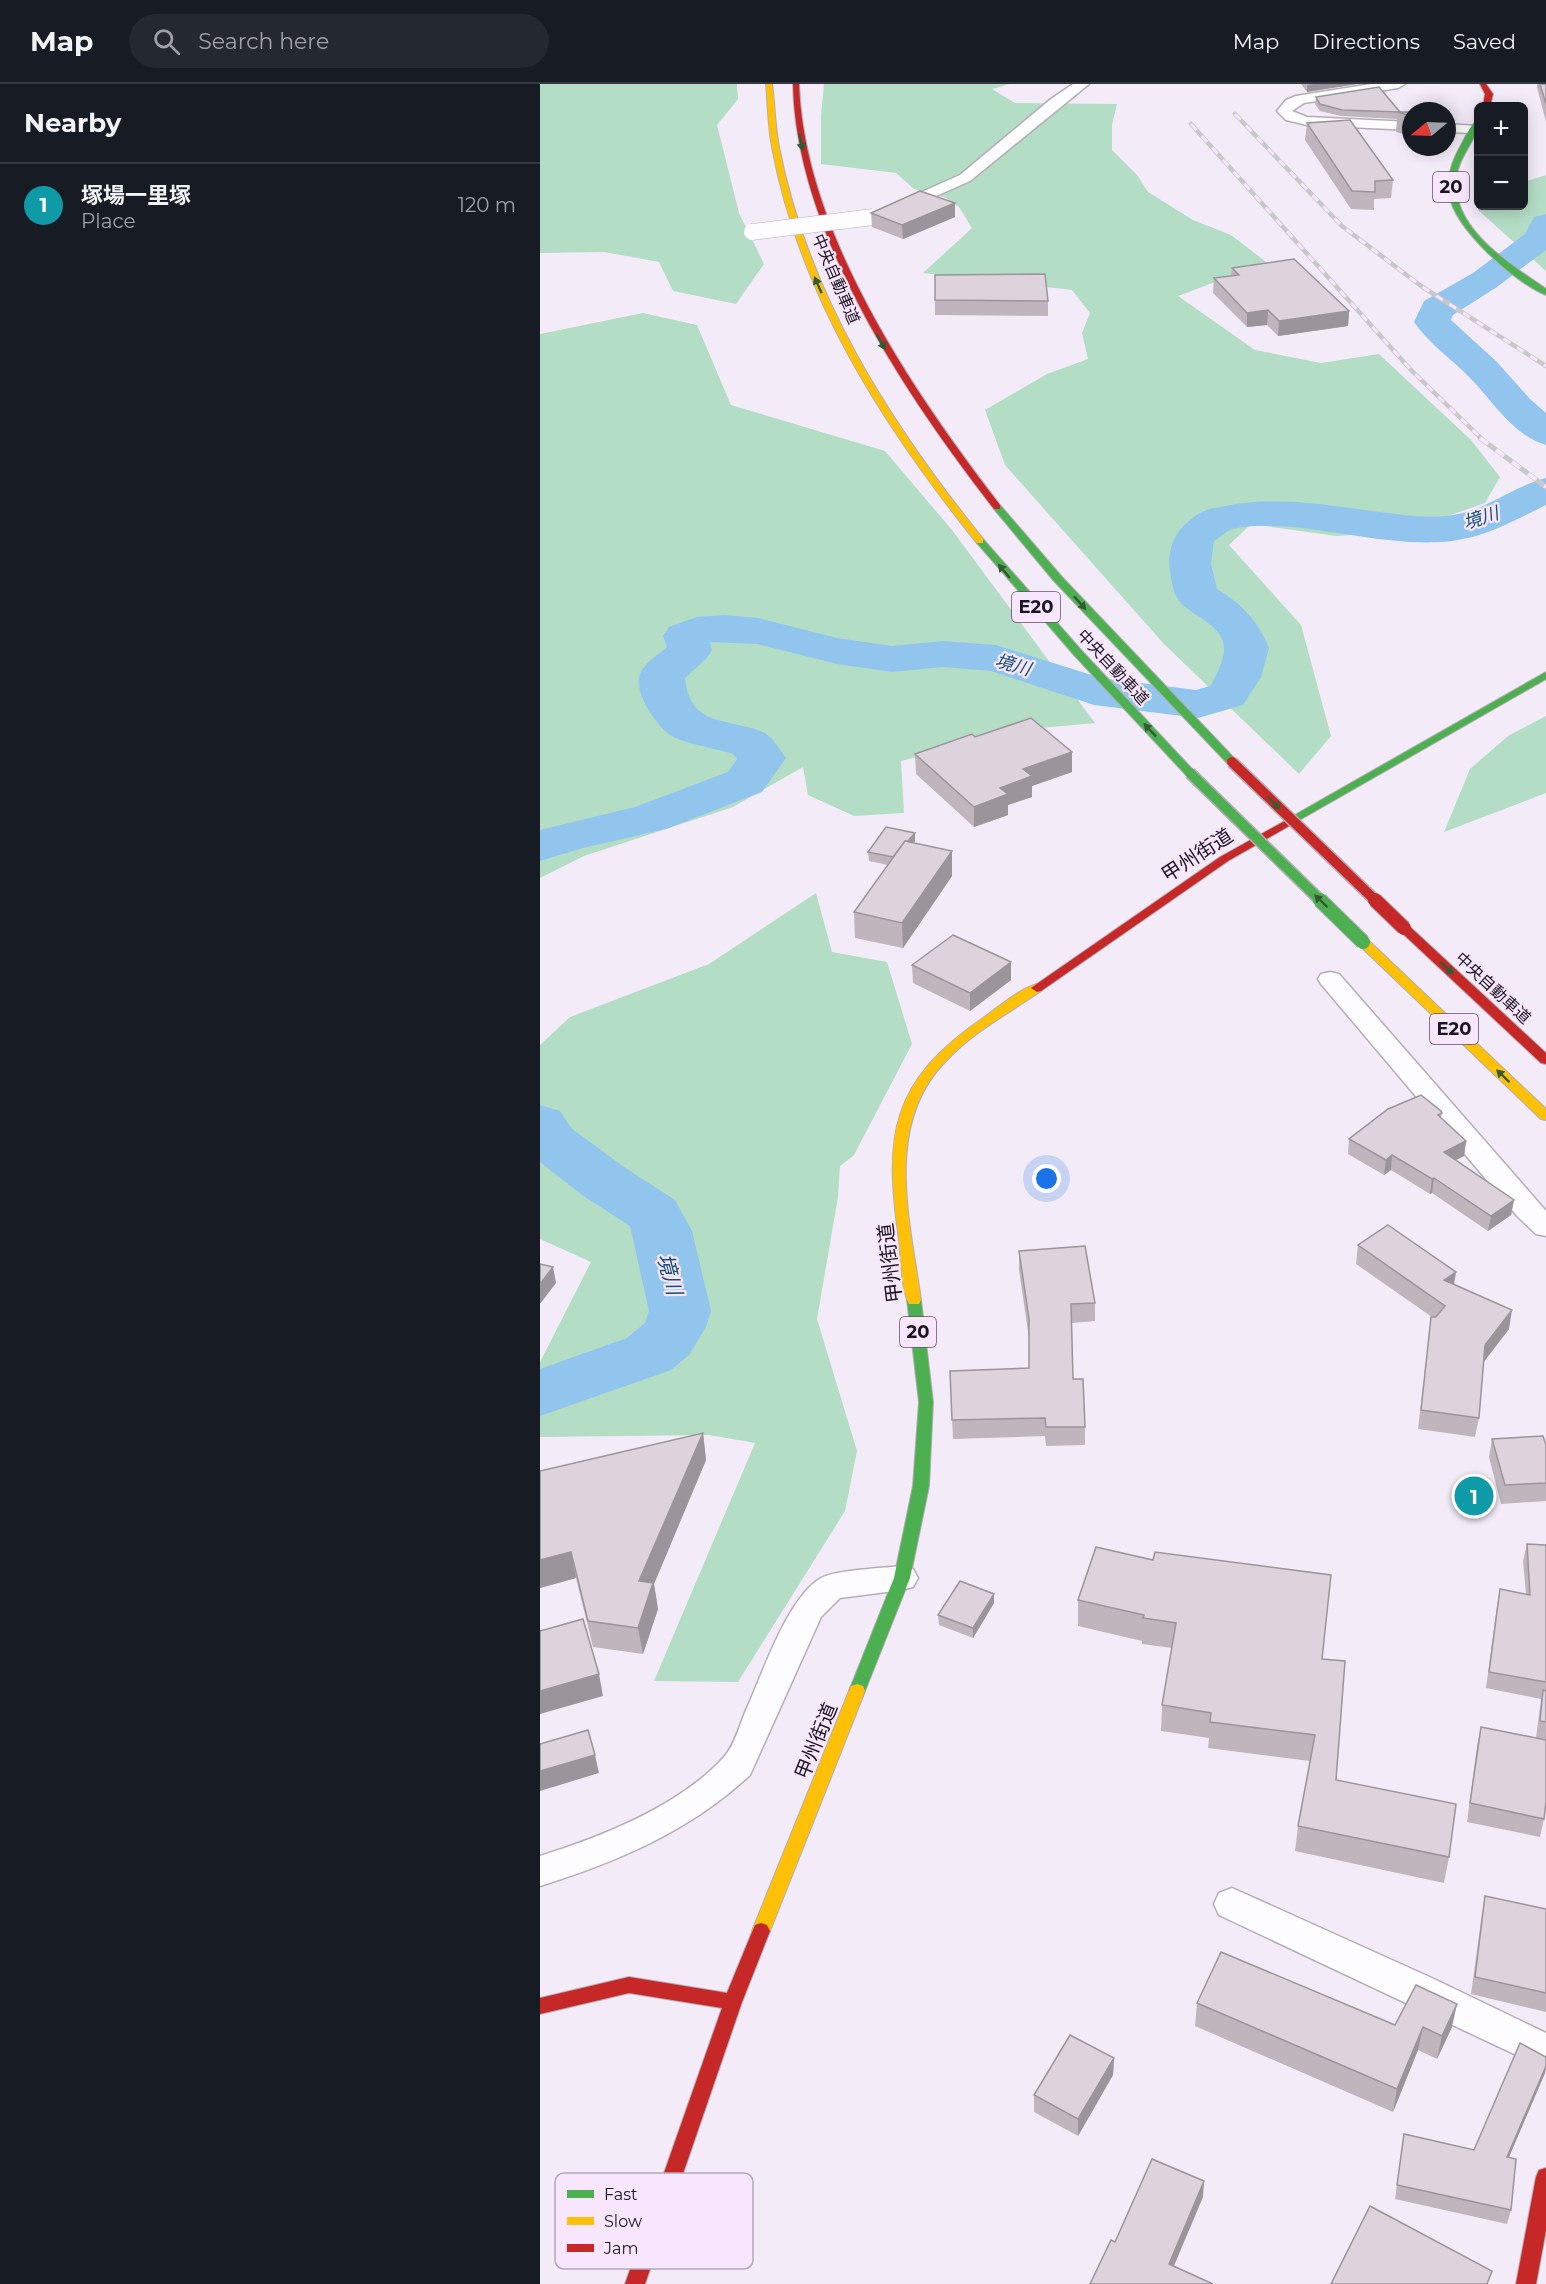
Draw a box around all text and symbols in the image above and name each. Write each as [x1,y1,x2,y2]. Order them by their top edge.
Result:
search box [129,14,549,68]
text: Map [30,24,93,58]
icon: search [150,25,183,58]
text: Search here [198,28,329,55]
text: Map [1233,29,1279,54]
text: Directions [1312,29,1420,54]
text: Saved [1453,29,1516,54]
north arrow [1402,102,1456,156]
map controls [1474,102,1528,210]
button: + [1474,102,1528,156]
text: Nearby [24,107,121,139]
one-way arrow [797,133,806,152]
button: − [1474,156,1528,210]
road number: 20 [1433,172,1469,202]
text: 塚場一里塚 [81,182,191,209]
text: 1 [40,193,47,217]
text: 120 m [458,193,516,217]
text: Place [81,209,136,233]
street label: 中央自動車道 [808,231,864,327]
one-way arrow [814,277,823,294]
one-way arrow [876,334,886,351]
water label: 境川 [1460,501,1503,534]
one-way arrow [999,563,1011,578]
road number: E20 [1012,592,1060,622]
one-way arrow [1073,595,1087,610]
street label: 中央自動車道 [1073,625,1153,709]
water label: 境川 [993,649,1035,681]
one-way arrow [1144,723,1157,738]
one-way arrow [1266,795,1280,809]
street label: 甲州街道 [1157,823,1237,887]
one-way arrow [1315,895,1329,909]
street label: 中央自動車道 [1451,948,1535,1028]
one-way arrow [1439,961,1454,975]
road number: E20 [1430,1014,1478,1044]
one-way arrow [1497,1069,1511,1083]
your location [1032,1164,1061,1193]
street label: 甲州街道 [873,1222,907,1304]
water label: 境川 [652,1250,688,1299]
road number: 20 [900,1317,936,1347]
pin: 1 [1454,1474,1494,1518]
street label: 甲州街道 [790,1699,842,1783]
legend [555,2173,753,2269]
text: Fast [604,2185,638,2204]
text: Slow [604,2212,642,2231]
text: Jam [603,2239,638,2258]

